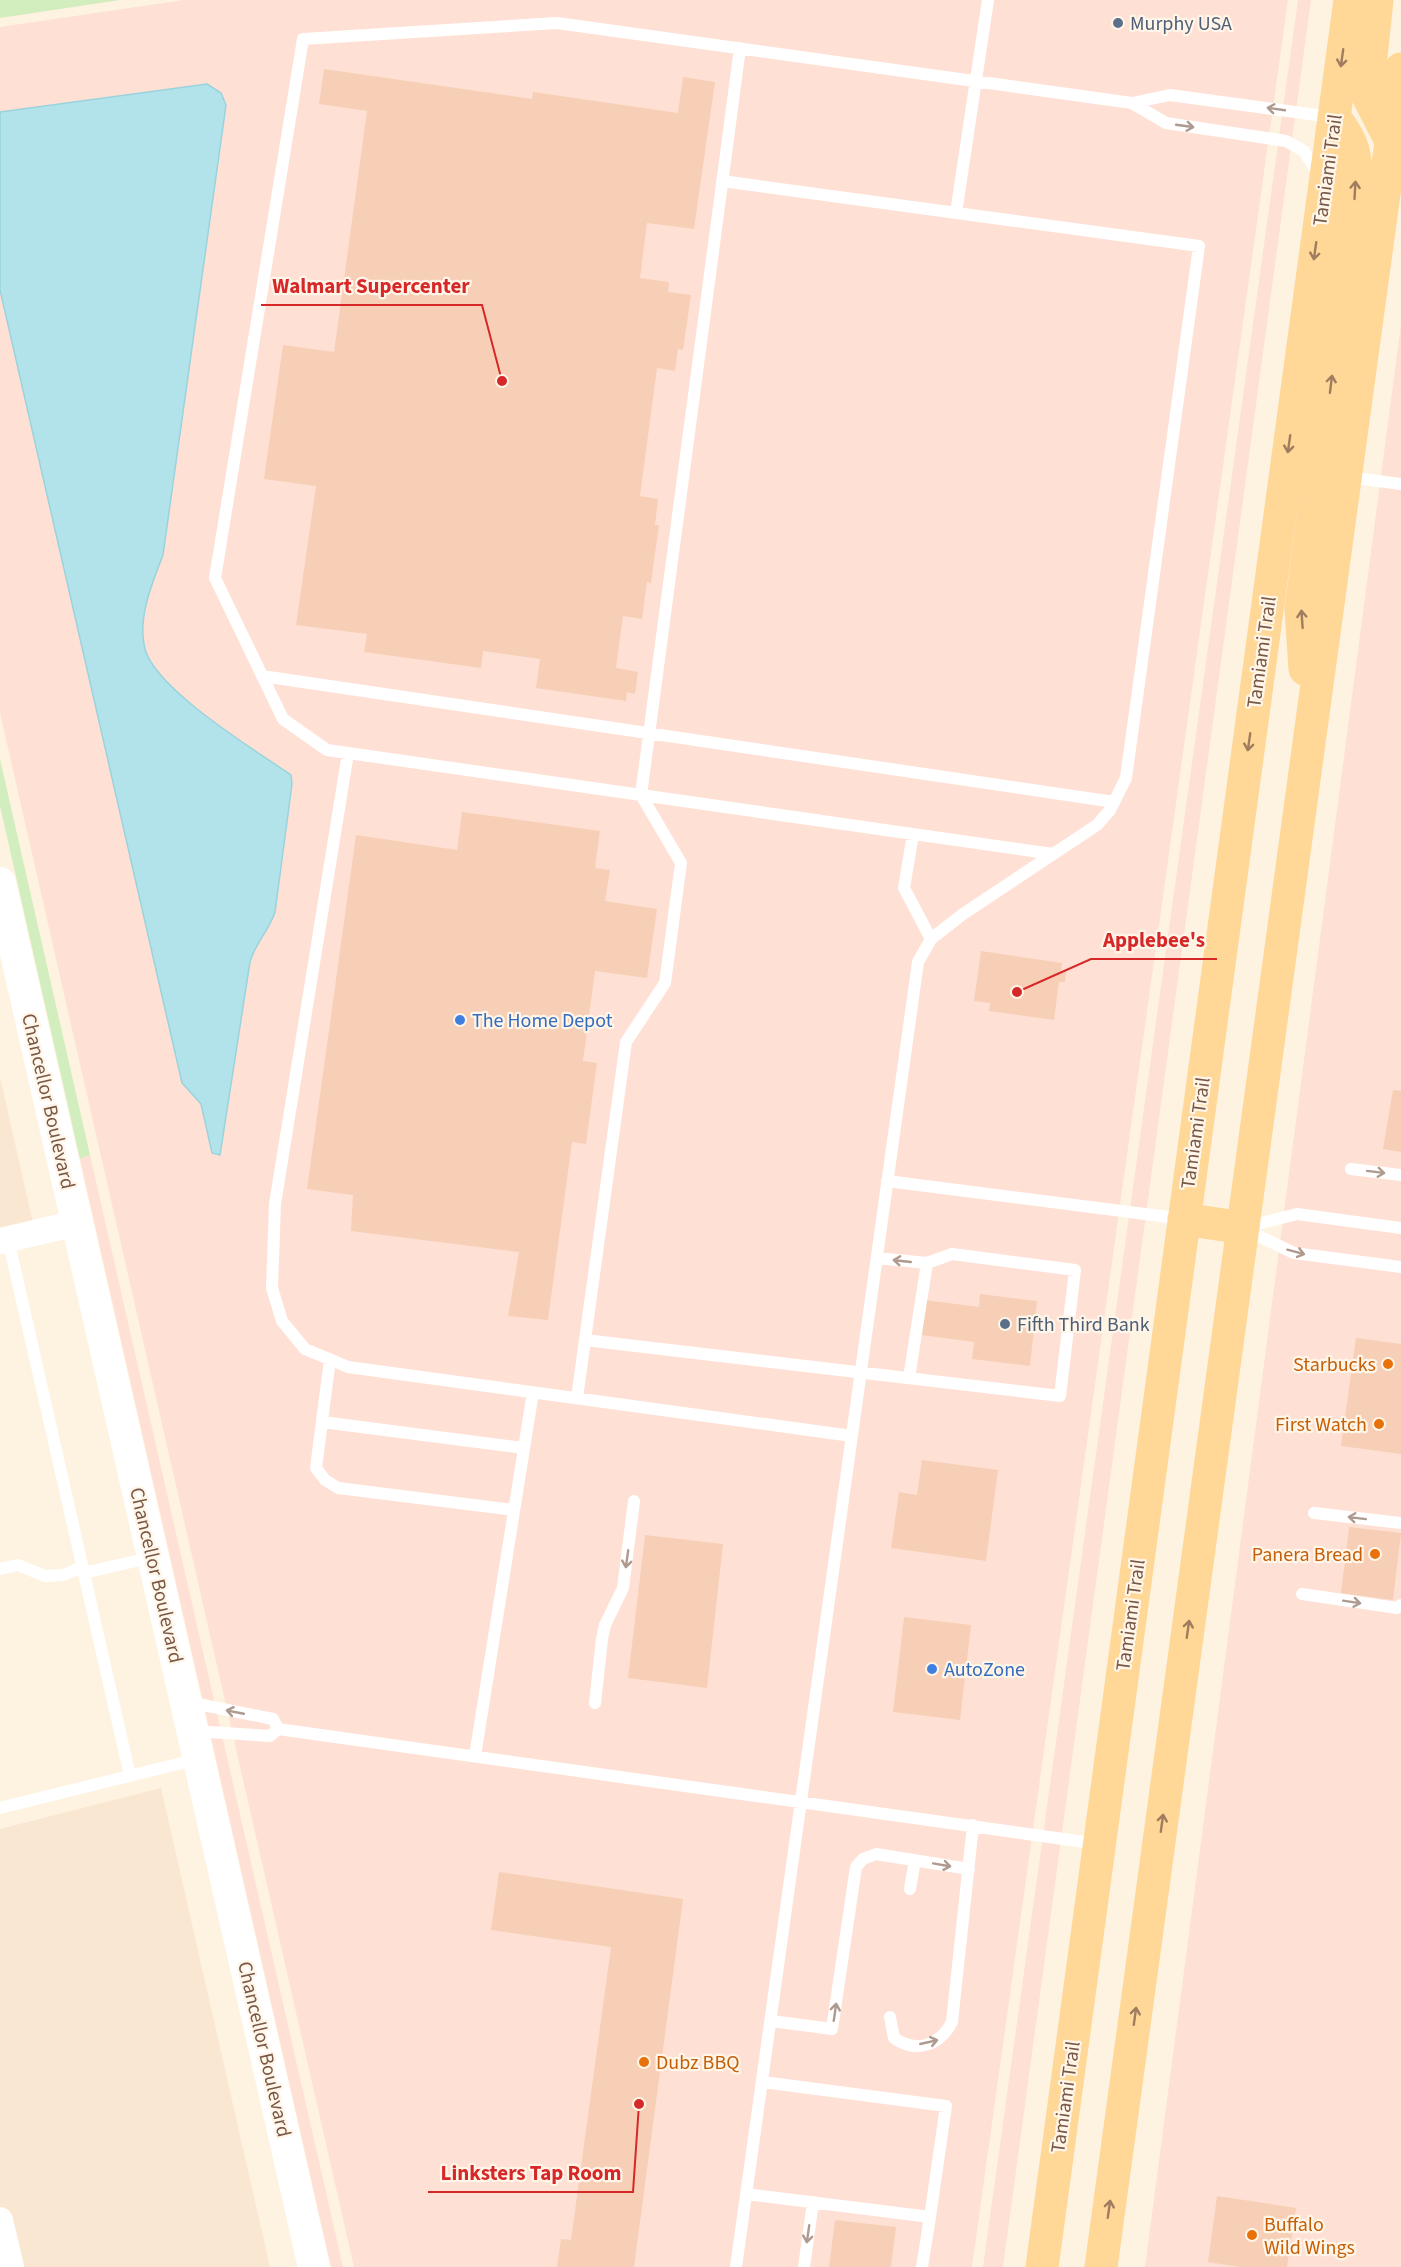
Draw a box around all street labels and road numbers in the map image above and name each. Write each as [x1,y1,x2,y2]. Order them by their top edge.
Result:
street label: Tamiami Trail [1306,112,1350,228]
street label: Tamiami Trail [1240,594,1284,710]
street label: Chancellor Boulevard [14,1011,82,1192]
street label: Tamiami Trail [1174,1075,1218,1191]
street label: Chancellor Boulevard [122,1485,190,1666]
street label: Tamiami Trail [1109,1557,1153,1673]
street label: Chancellor Boulevard [230,1959,298,2140]
street label: Tamiami Trail [1044,2039,1088,2155]

